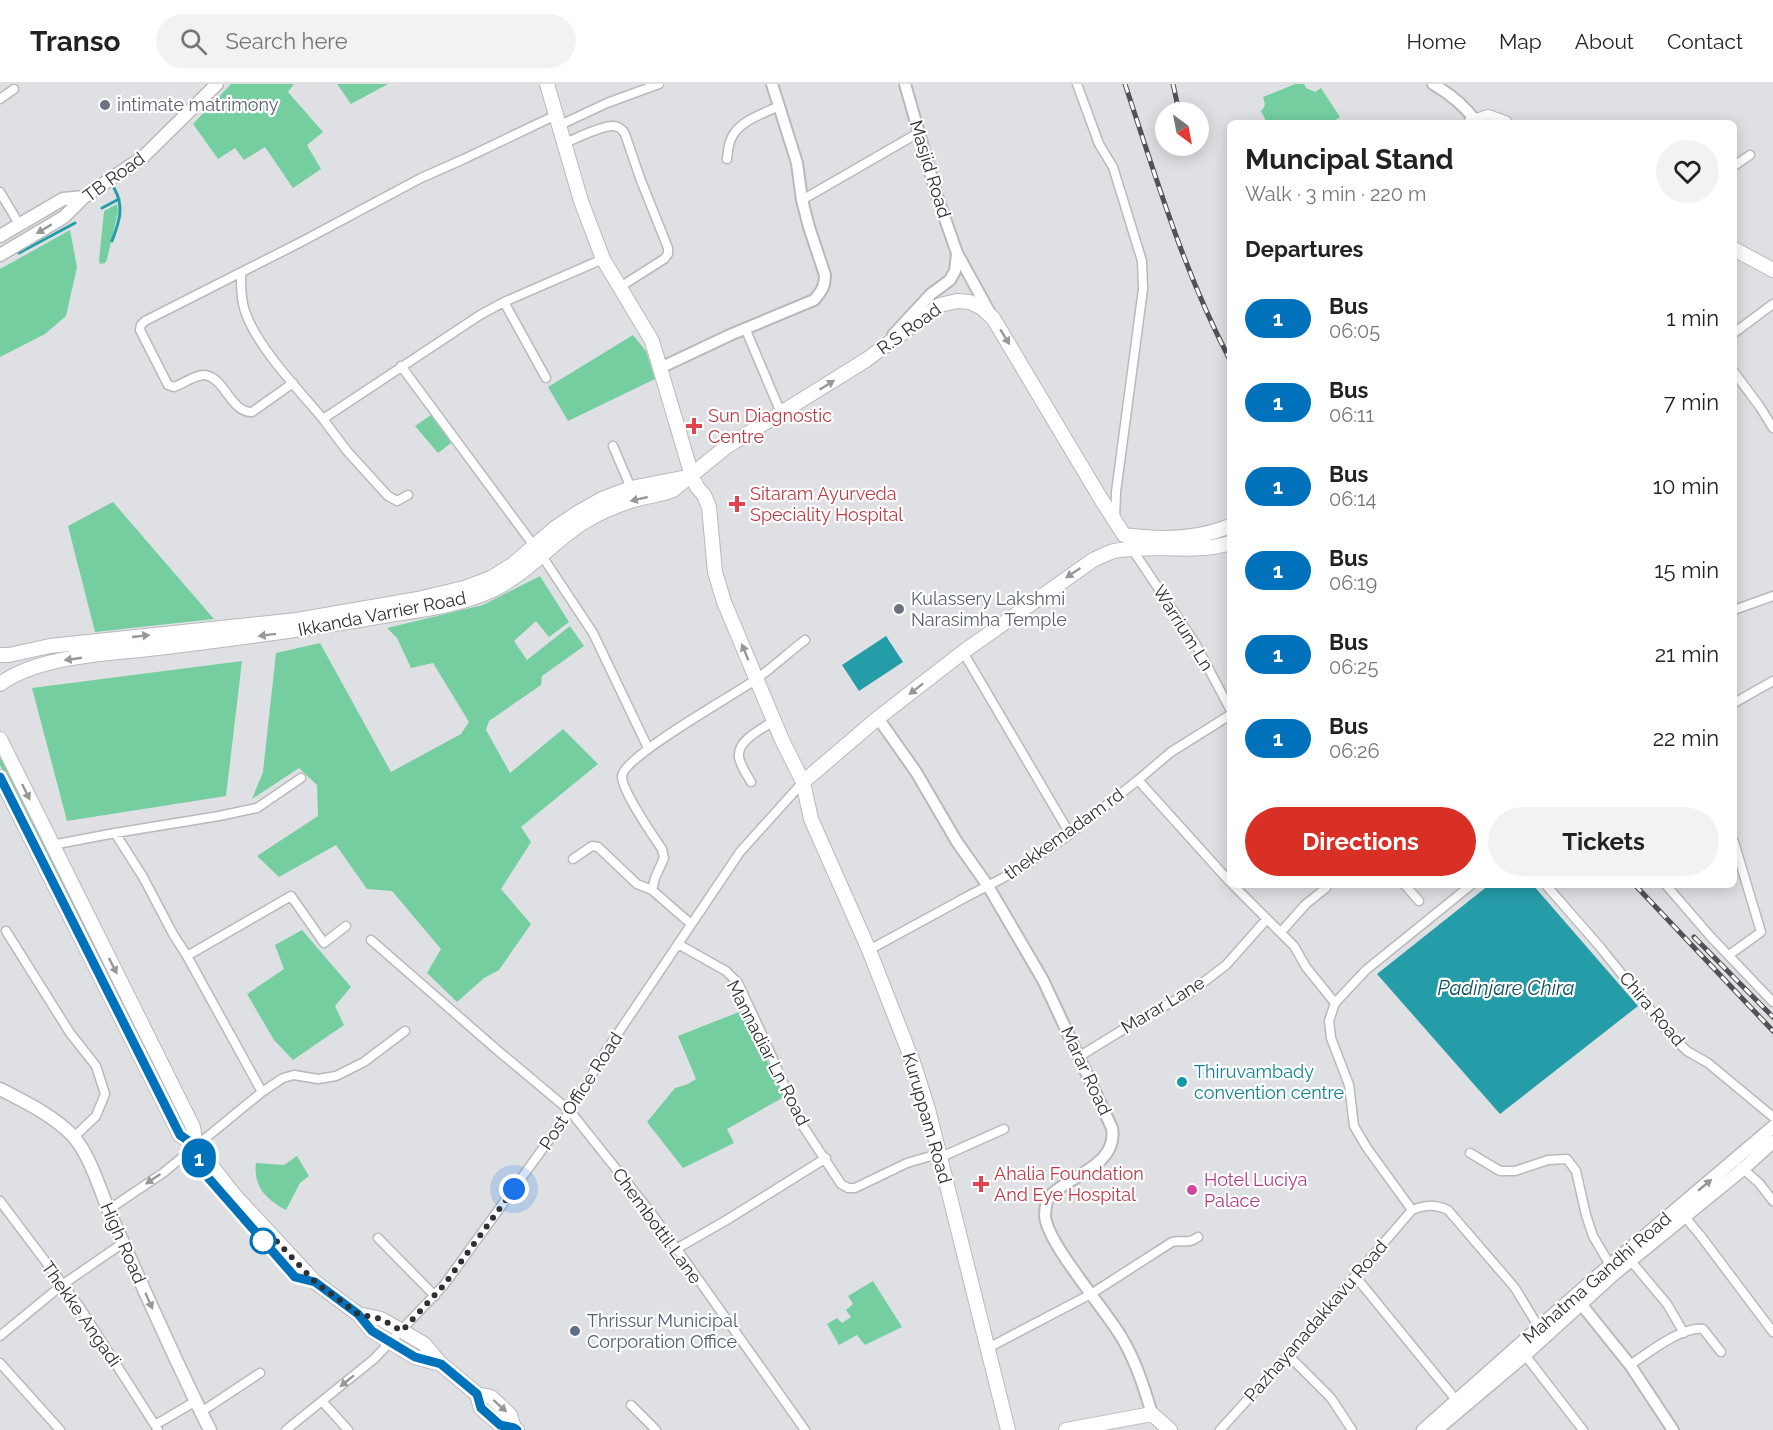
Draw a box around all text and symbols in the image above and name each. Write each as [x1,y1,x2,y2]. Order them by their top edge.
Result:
search box [156,14,576,68]
text: Transo [30,25,120,58]
icon: search [177,25,210,58]
text: Search here [225,28,348,54]
text: Home [1407,29,1466,54]
text: Map [1499,29,1542,54]
text: About [1575,29,1634,54]
text: Contact [1667,29,1743,54]
place label: intimate matrimony [117,94,279,115]
marker: intimate matrimony [98,98,112,112]
north arrow [1155,102,1209,156]
map controls [1155,102,1209,156]
street label: Masjid Road [906,117,955,220]
button: heart [1656,140,1719,203]
text: Muncipal Stand [1245,143,1454,176]
street label: TB Road [79,147,148,206]
text: Walk · 3 min · 220 m [1245,182,1427,206]
one-way arrow [36,223,52,234]
text: Departures [1245,236,1363,262]
text: Bus [1329,293,1368,319]
street label: R.S Road [873,298,945,359]
text: 1 min [1666,305,1719,331]
text: 1 [1273,306,1283,331]
text: 06:05 [1329,319,1380,343]
one-way arrow [1000,329,1011,345]
text: Bus [1329,377,1368,403]
one-way arrow [819,379,835,390]
text: 7 min [1664,389,1719,415]
text: 1 [1273,390,1283,415]
text: 06:11 [1329,403,1374,427]
place label: Sun Diagnostic Centre [708,405,832,447]
marker: Sun Diagnostic Centre [685,417,703,435]
text: Bus [1329,461,1368,487]
text: 10 min [1653,473,1719,499]
text: 1 [1273,474,1283,499]
place label: Sitaram Ayurveda Speciality Hospital [750,483,903,525]
text: 06:14 [1329,487,1377,511]
one-way arrow [630,495,648,505]
marker: Sitaram Ayurveda Speciality Hospital [728,495,746,513]
text: Bus [1329,545,1368,571]
text: 15 min [1654,557,1719,583]
text: 1 [1273,558,1283,583]
one-way arrow [1065,567,1081,579]
text: 06:19 [1329,571,1377,595]
street label: Warrium Ln [1149,581,1218,674]
street label: Ikkanda Varrier Road [296,587,468,640]
place label: Kulassery Lakshmi Narasimha Temple [911,588,1067,630]
marker: Kulassery Lakshmi Narasimha Temple [892,602,906,616]
text: Bus [1329,629,1368,655]
one-way arrow [257,630,276,639]
one-way arrow [132,632,151,641]
text: 21 min [1655,641,1719,667]
text: 1 [1273,642,1283,667]
one-way arrow [740,643,749,661]
one-way arrow [64,654,83,663]
text: 06:25 [1329,655,1378,679]
one-way arrow [908,682,924,695]
text: Bus [1329,713,1368,739]
text: 22 min [1653,725,1719,751]
text: 1 [1273,726,1283,751]
text: 06:26 [1329,739,1380,763]
one-way arrow [21,783,30,800]
street label: thekkemadam rd [1000,783,1127,884]
button: Directions [1245,807,1476,876]
button: Tickets [1488,807,1719,876]
one-way arrow [108,958,118,975]
street label: Chira Road [1615,967,1690,1050]
street label: Marar Lane [1117,971,1209,1038]
water label: Padinjare Chira [1438,976,1575,1000]
street label: Mannadiar Ln Road [723,977,814,1129]
street label: Marar Road [1057,1023,1116,1118]
street label: Post Office Road [535,1028,626,1153]
street label: Kuruppam Road [899,1050,956,1186]
place label: Thiruvambady convention centre [1194,1061,1345,1103]
marker: Thiruvambady convention centre [1175,1075,1189,1089]
line badge: 1 [180,1138,218,1178]
text: 1 [194,1146,204,1171]
place label: Ahalia Foundation And Eye Hospital [994,1163,1144,1205]
street label: Chembottil Lane [608,1164,707,1288]
place label: Hotel Luciya Palace [1204,1169,1307,1211]
one-way arrow [145,1174,161,1185]
your location [499,1174,529,1204]
marker: Ahalia Foundation And Eye Hospital [972,1175,990,1193]
one-way arrow [1697,1179,1712,1192]
marker: Hotel Luciya Palace [1185,1183,1199,1197]
street label: High Road [96,1199,151,1287]
street label: Mahatma Gandhi Road [1518,1208,1675,1348]
unlabelled marker [250,1228,276,1254]
street label: Pazhayanadakkavu Road [1240,1236,1391,1406]
street label: Thekke Angadi [37,1257,126,1371]
one-way arrow [144,1293,154,1311]
place label: Thrissur Municipal Corporation Office [587,1310,738,1352]
marker: Thrissur Municipal Corporation Office [568,1324,582,1338]
one-way arrow [339,1374,355,1387]
one-way arrow [493,1399,508,1413]

